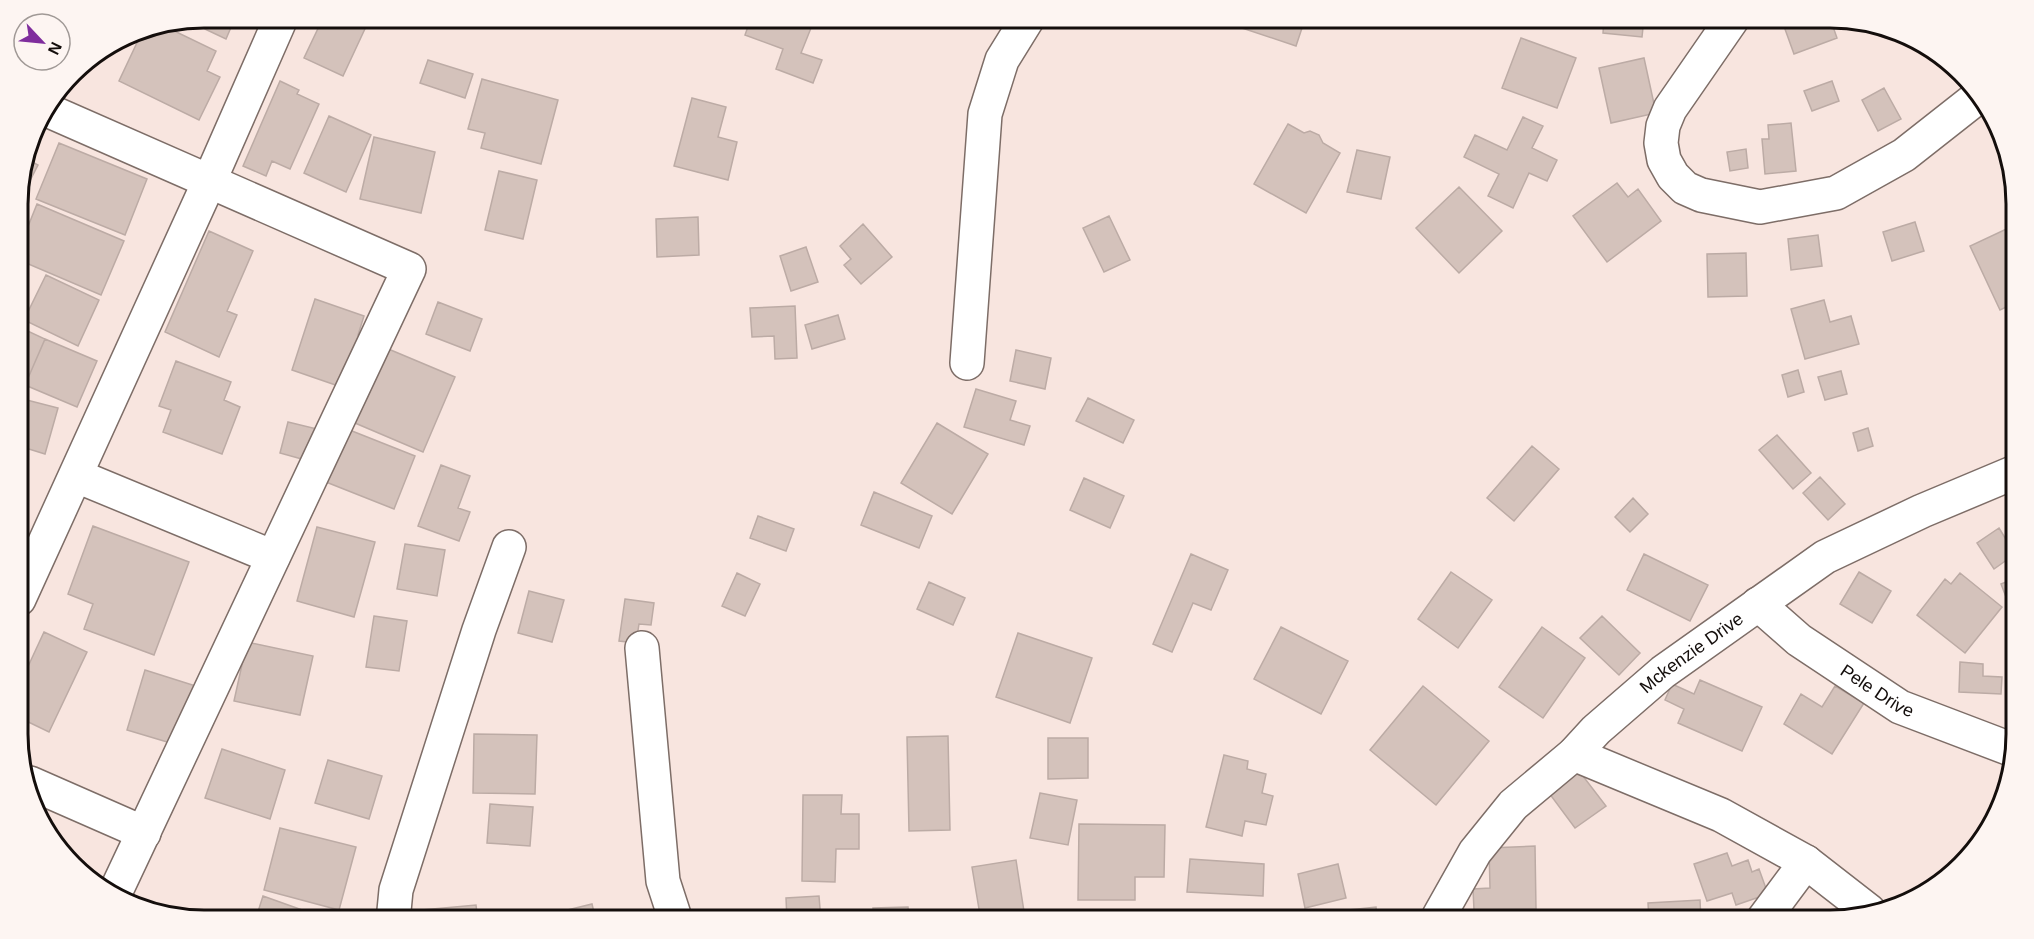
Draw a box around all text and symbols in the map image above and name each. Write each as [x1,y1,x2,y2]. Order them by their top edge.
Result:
north arrow [12,12,72,72]
text: N [45,39,65,57]
street label: Mckenzie Drive [1636,608,1747,697]
street label: Pele Drive [1837,660,1916,721]

